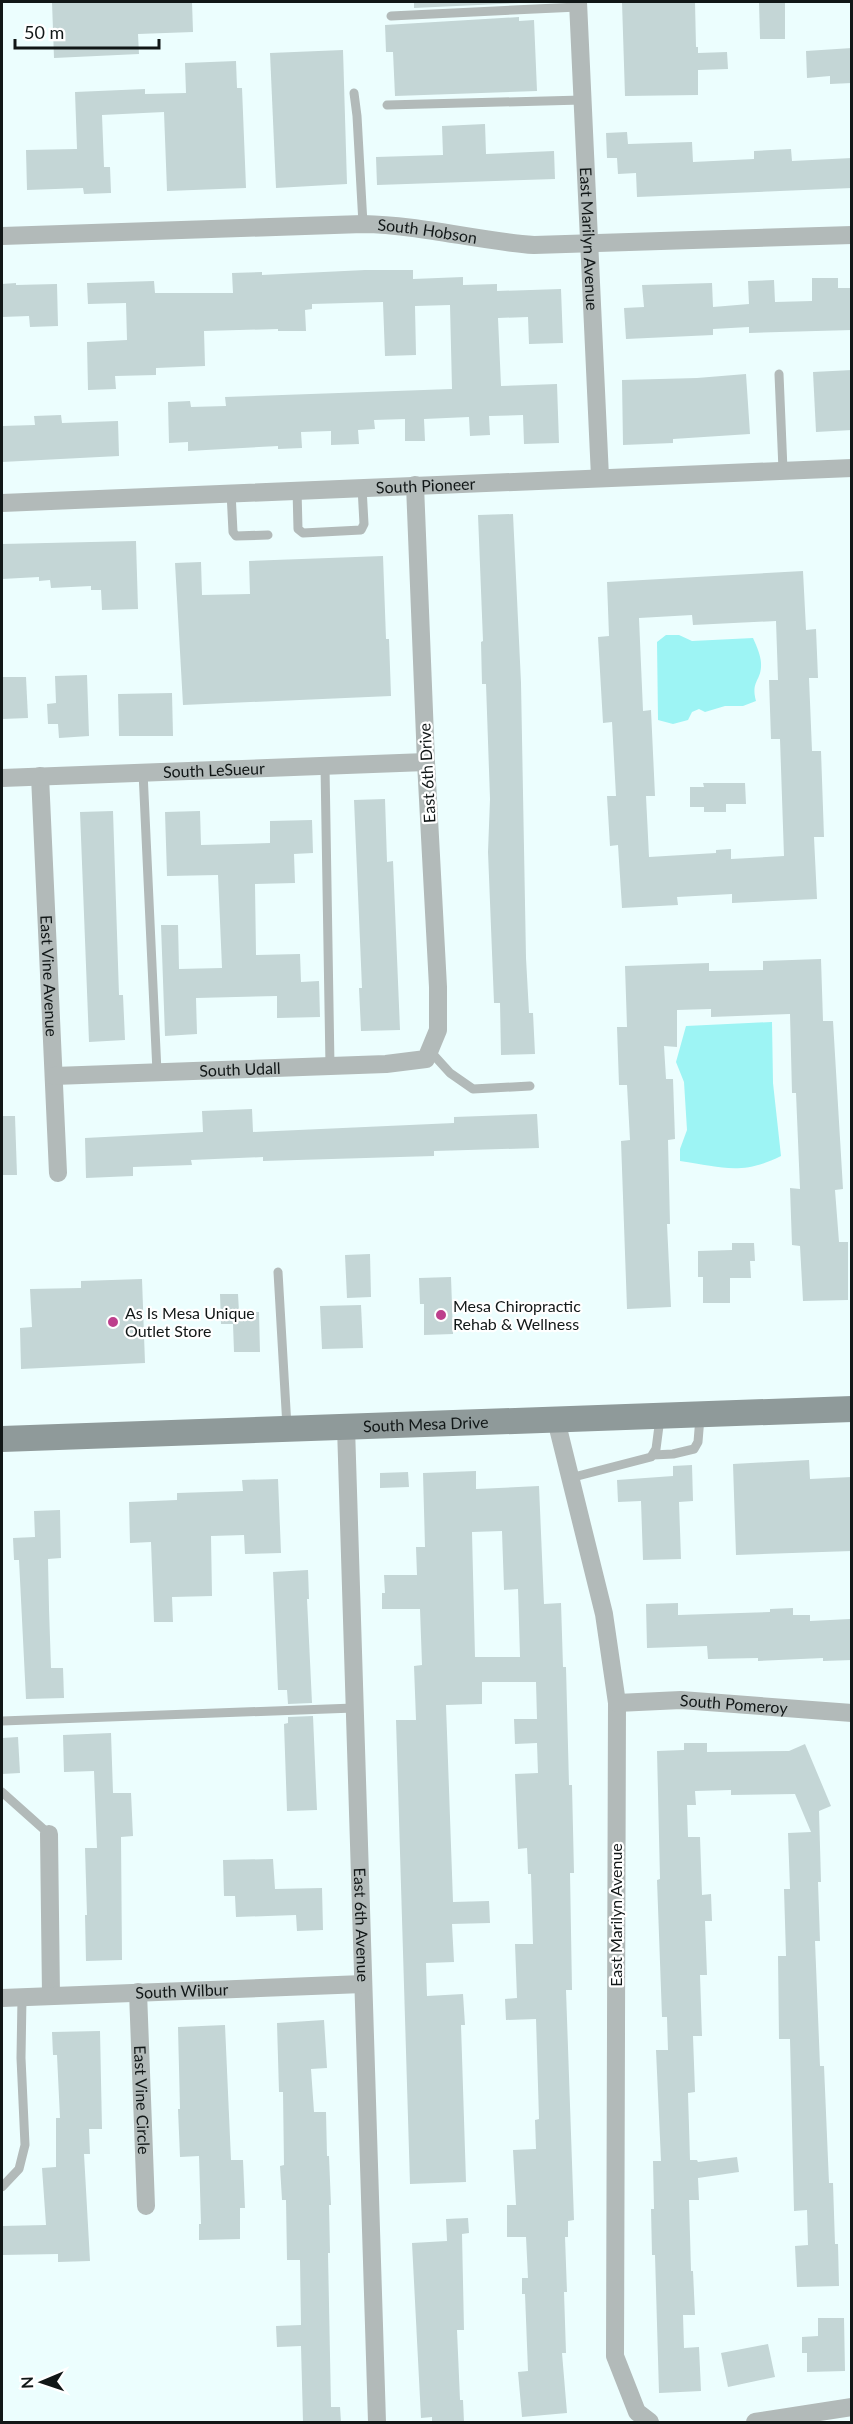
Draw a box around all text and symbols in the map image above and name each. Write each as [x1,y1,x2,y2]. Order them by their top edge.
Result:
scale bar [15,12,159,50]
text: 50 m [24,21,64,43]
street label: East Marilyn Avenue [577,167,602,311]
street label: South Hobson [377,215,479,247]
street label: South Pioneer [375,474,476,497]
street label: East 6th Drive [414,723,439,823]
street label: South LeSueur [163,758,265,781]
street label: East Vine Avenue [37,914,62,1037]
street label: South Udall [199,1058,281,1080]
place label: Mesa Chiropractic Rehab & Wellness [453,1296,581,1333]
place label: As Is Mesa Unique Outlet Store [125,1303,255,1340]
marker: Mesa Chiropractic Rehab & Wellness [434,1308,448,1322]
marker: As Is Mesa Unique Outlet Store [106,1315,120,1329]
street label: South Mesa Drive [363,1412,489,1435]
street label: South Pomeroy [679,1690,789,1717]
street label: East Marilyn Avenue [606,1843,625,1987]
street label: East 6th Avenue [351,1867,373,1982]
street label: South Wilbur [135,1979,229,2002]
street label: East Vine Circle [131,2045,154,2155]
north arrow [12,2352,72,2412]
text: N [17,2376,36,2389]

